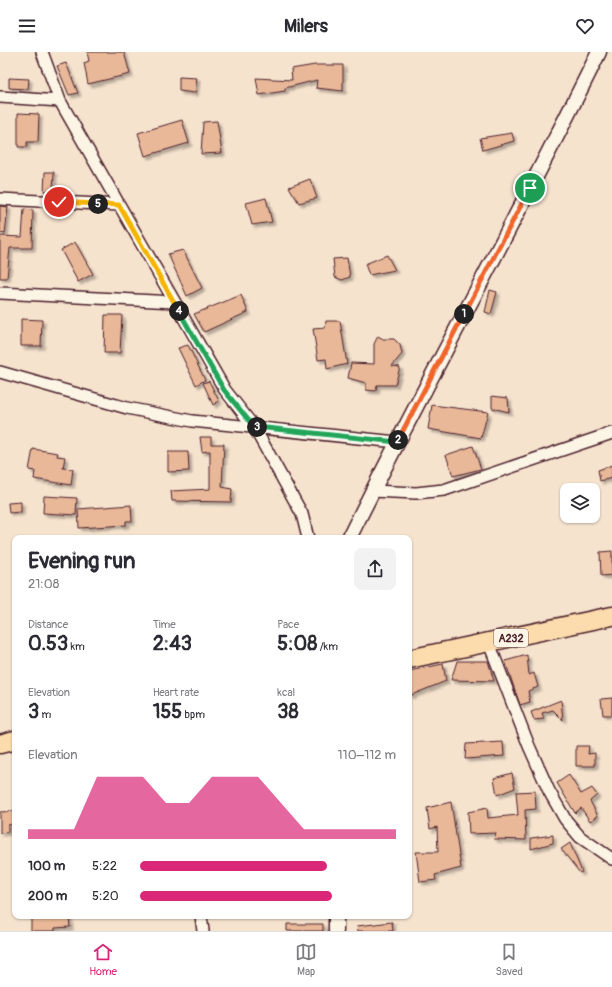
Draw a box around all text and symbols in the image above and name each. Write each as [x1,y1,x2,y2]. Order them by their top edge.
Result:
icon: menu [16,15,38,37]
text: Milers [284,15,328,38]
icon: heart [574,15,596,37]
pin [513,171,547,205]
icon: arrive [519,177,541,199]
pin [42,185,76,219]
icon: check [48,191,70,213]
pin: 5 [88,194,108,214]
text: 5 [95,197,101,210]
pin: 4 [169,301,189,321]
text: 4 [176,304,182,317]
pin: 1 [454,304,474,324]
text: 1 [462,307,466,320]
pin: 3 [247,417,267,437]
text: 3 [254,420,260,433]
pin: 2 [388,430,408,450]
text: 2 [395,433,401,446]
map controls [560,483,600,523]
button: layers [560,483,600,523]
text: Evening run [28,547,136,575]
button: share [354,548,396,590]
text: 21:08 [28,576,59,592]
text: Distance [28,618,68,631]
text: Time [153,618,176,631]
text: Pace [277,618,299,631]
road number: A232 [494,629,528,647]
text: 0.53 [28,631,68,656]
text: 2:43 [153,631,192,656]
text: 5:08 [277,631,317,656]
text: km [68,640,85,653]
text: /km [317,640,338,653]
text: Elevation [28,686,70,699]
text: Heart rate [153,686,199,699]
text: kcal [277,686,295,699]
text: 3 [28,699,39,724]
text: 155 [153,699,182,724]
text: 38 [277,699,299,724]
text: m [39,708,51,721]
text: bpm [182,708,205,721]
text: Elevation [28,747,78,763]
text: 110–112 m [337,747,396,763]
text: 100 m [28,858,65,874]
text: 5:22 [92,858,117,874]
text: 200 m [28,888,67,904]
text: 5:20 [92,888,119,904]
tab: Home [89,941,117,978]
tab: Map [295,941,317,978]
tab: Saved [496,941,523,978]

